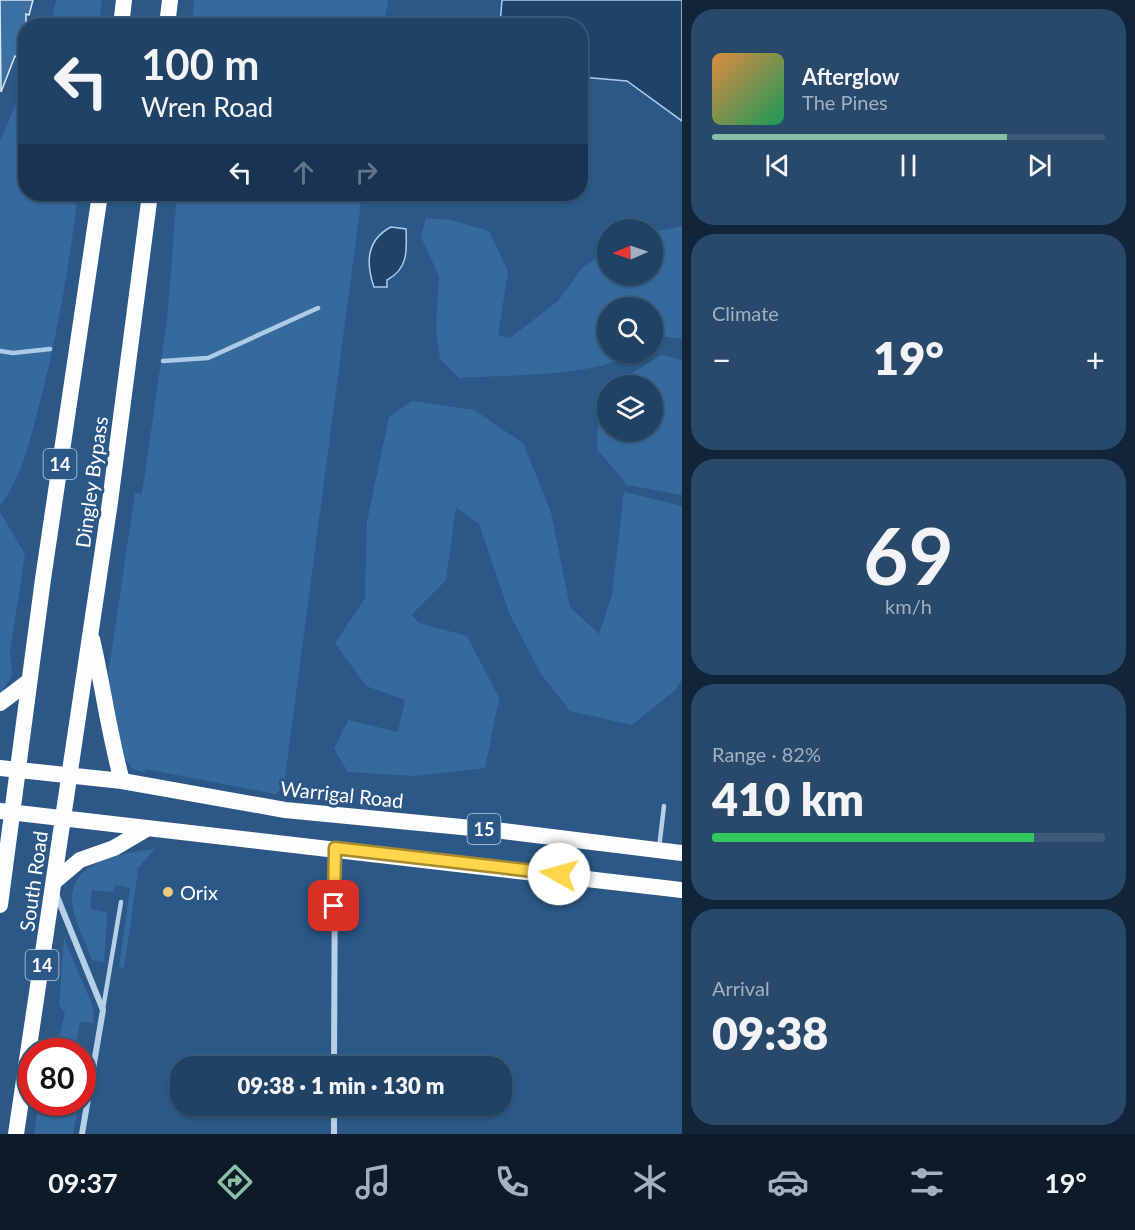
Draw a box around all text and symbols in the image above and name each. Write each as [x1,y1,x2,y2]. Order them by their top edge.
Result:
text: 100 m [141,39,259,89]
icon: left [42,42,120,120]
text: Afterglow [802,63,899,90]
text: Wren Road [141,90,273,123]
text: The Pines [802,90,888,114]
icon: previous [761,149,794,182]
icon: pause [892,149,925,182]
icon: next [1023,149,1056,182]
icon: left [224,156,257,189]
icon: ahead [287,156,320,189]
icon: right [350,156,383,189]
north arrow [597,219,663,285]
map controls [597,219,663,441]
button: search [597,297,663,363]
text: Climate [712,301,779,325]
text: 19° [873,331,944,385]
text: − [712,339,731,379]
text: + [1086,339,1105,379]
button: layers [597,375,663,441]
street label: Dingley Bypass [70,415,112,549]
road number: 14 [44,449,76,479]
text: 69 [863,508,954,602]
text: km/h [885,594,932,618]
text: Range · 82% [712,742,821,766]
text: 410 km [712,772,864,826]
street label: Warrigal Road [279,776,405,812]
road number: 15 [468,814,500,844]
street label: South Road [14,829,52,933]
position arrow [527,842,591,906]
place label: Orix [180,880,218,904]
pin [308,880,359,931]
marker: Orix [161,885,175,899]
icon: arrive [317,889,350,922]
road number: 14 [26,950,58,980]
text: Arrival [712,976,770,1000]
text: 09:38 [712,1006,828,1060]
speed limit sign: 80 [18,1038,96,1116]
text: 09:38 · 1 min · 130 m [238,1072,444,1099]
icon: directions [214,1161,256,1203]
icon: music [352,1161,394,1203]
icon: phone [491,1161,533,1203]
icon: climate [629,1161,671,1203]
icon: car [767,1161,809,1203]
icon: filters [906,1161,948,1203]
text: 09:37 [48,1166,118,1199]
text: 19° [1044,1166,1087,1199]

